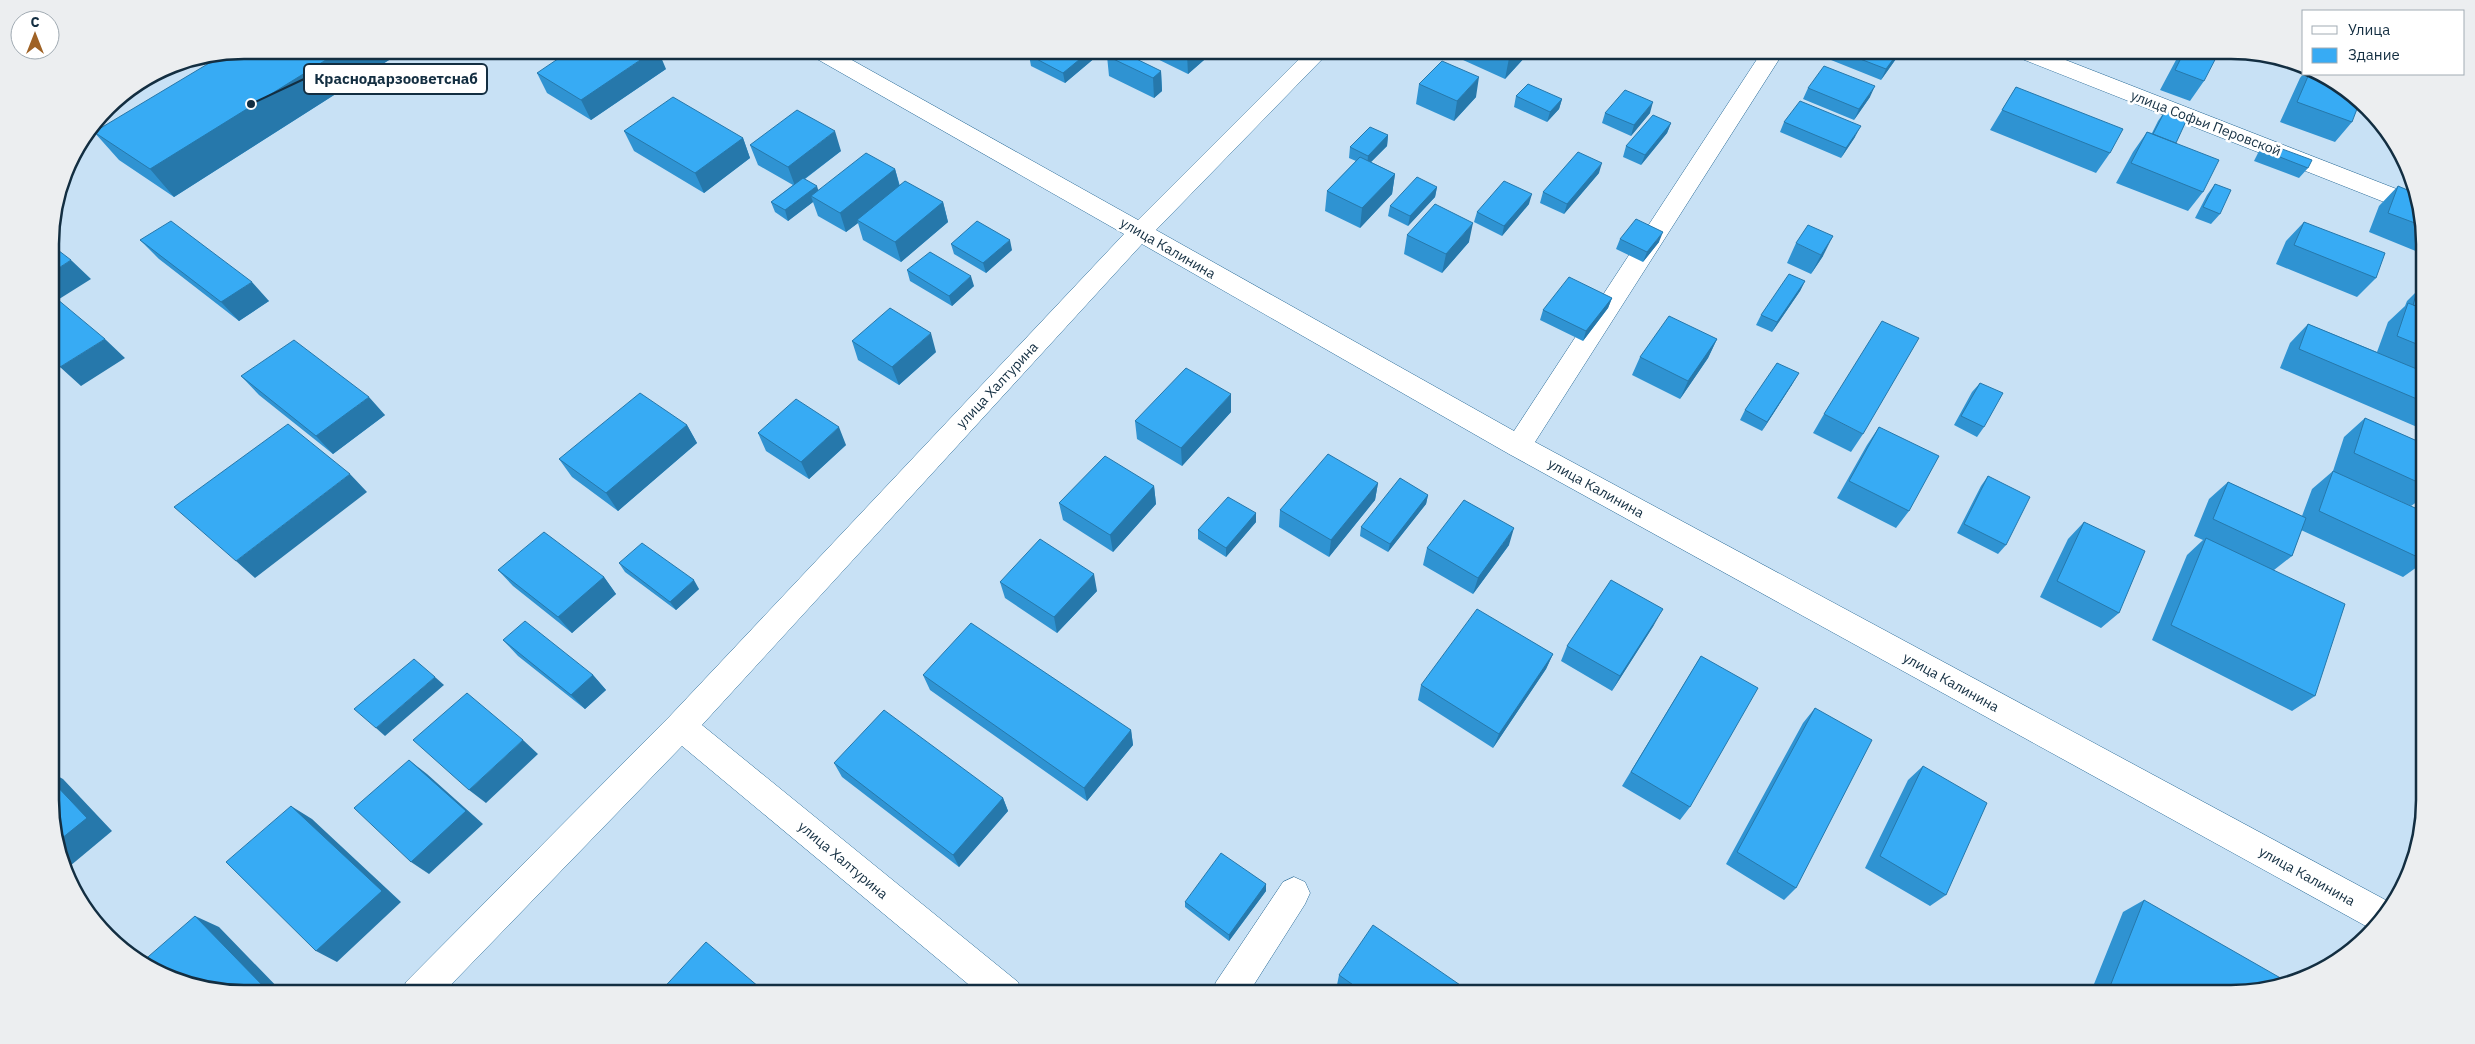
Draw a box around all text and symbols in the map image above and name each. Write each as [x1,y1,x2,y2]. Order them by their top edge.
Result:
north arrow [10,10,60,60]
legend [2302,10,2465,75]
text: С [30,13,40,31]
text: Улица [2348,20,2390,39]
text: Здание [2348,45,2400,64]
callout: Краснодарзооветснаб [304,64,487,94]
text: Краснодарзооветснаб [314,69,478,88]
street label: улица Софьи Перовской [2128,86,2284,160]
street label: улица Калинина [1117,213,1219,283]
street label: улица Халтурина [952,338,1042,432]
street label: улица Калинина [1545,454,1648,522]
street label: улица Калинина [1900,648,2003,716]
street label: улица Халтурина [794,817,892,903]
street label: улица Калинина [2256,842,2359,910]

